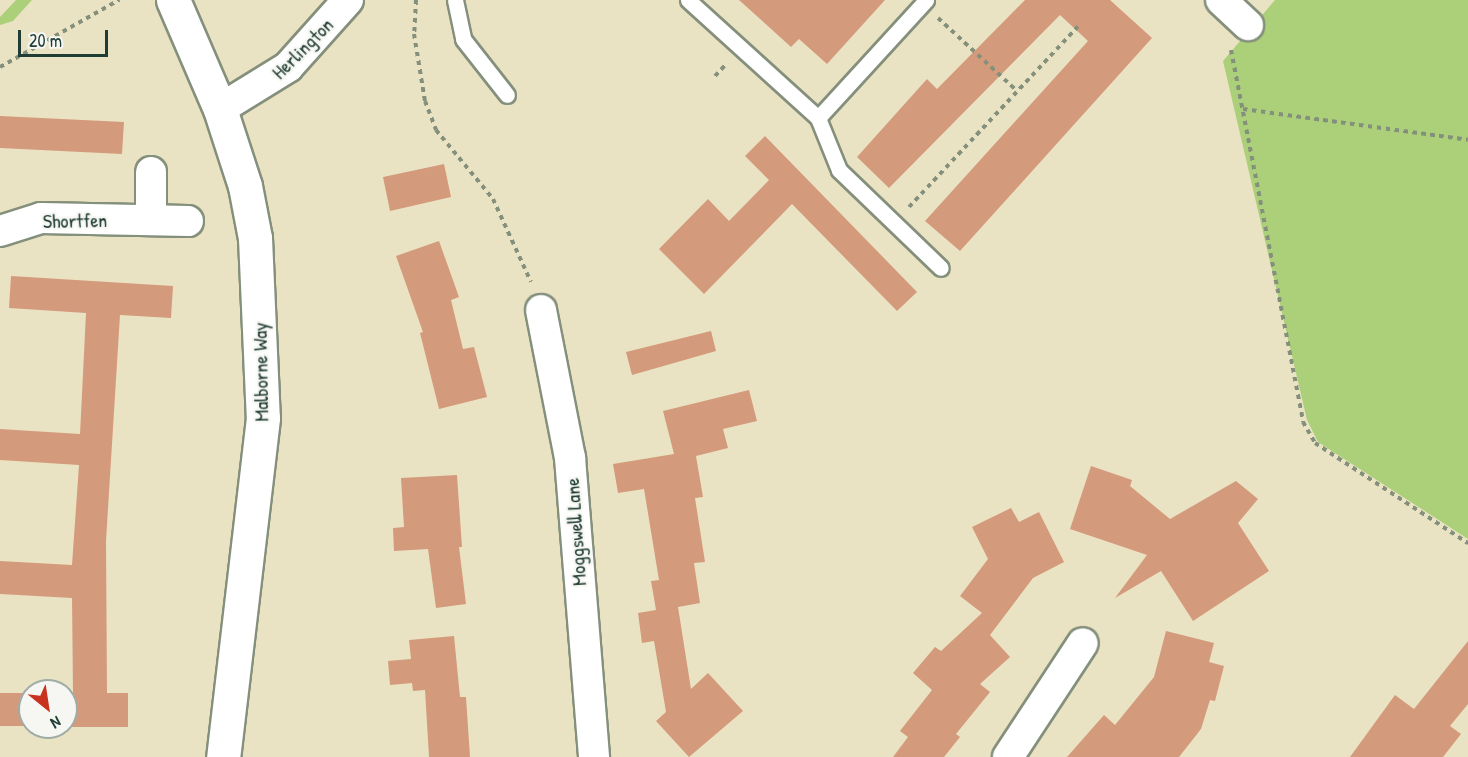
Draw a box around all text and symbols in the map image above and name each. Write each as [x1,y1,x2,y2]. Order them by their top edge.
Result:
street label: Herlington [266,12,338,84]
scale bar [21,18,111,56]
text: 20 m [29,28,62,53]
street label: Shortfen [43,207,107,233]
street label: Malborne Way [247,322,273,422]
street label: Moggswell Lane [559,477,591,587]
north arrow [18,679,78,739]
text: N [47,711,65,735]

